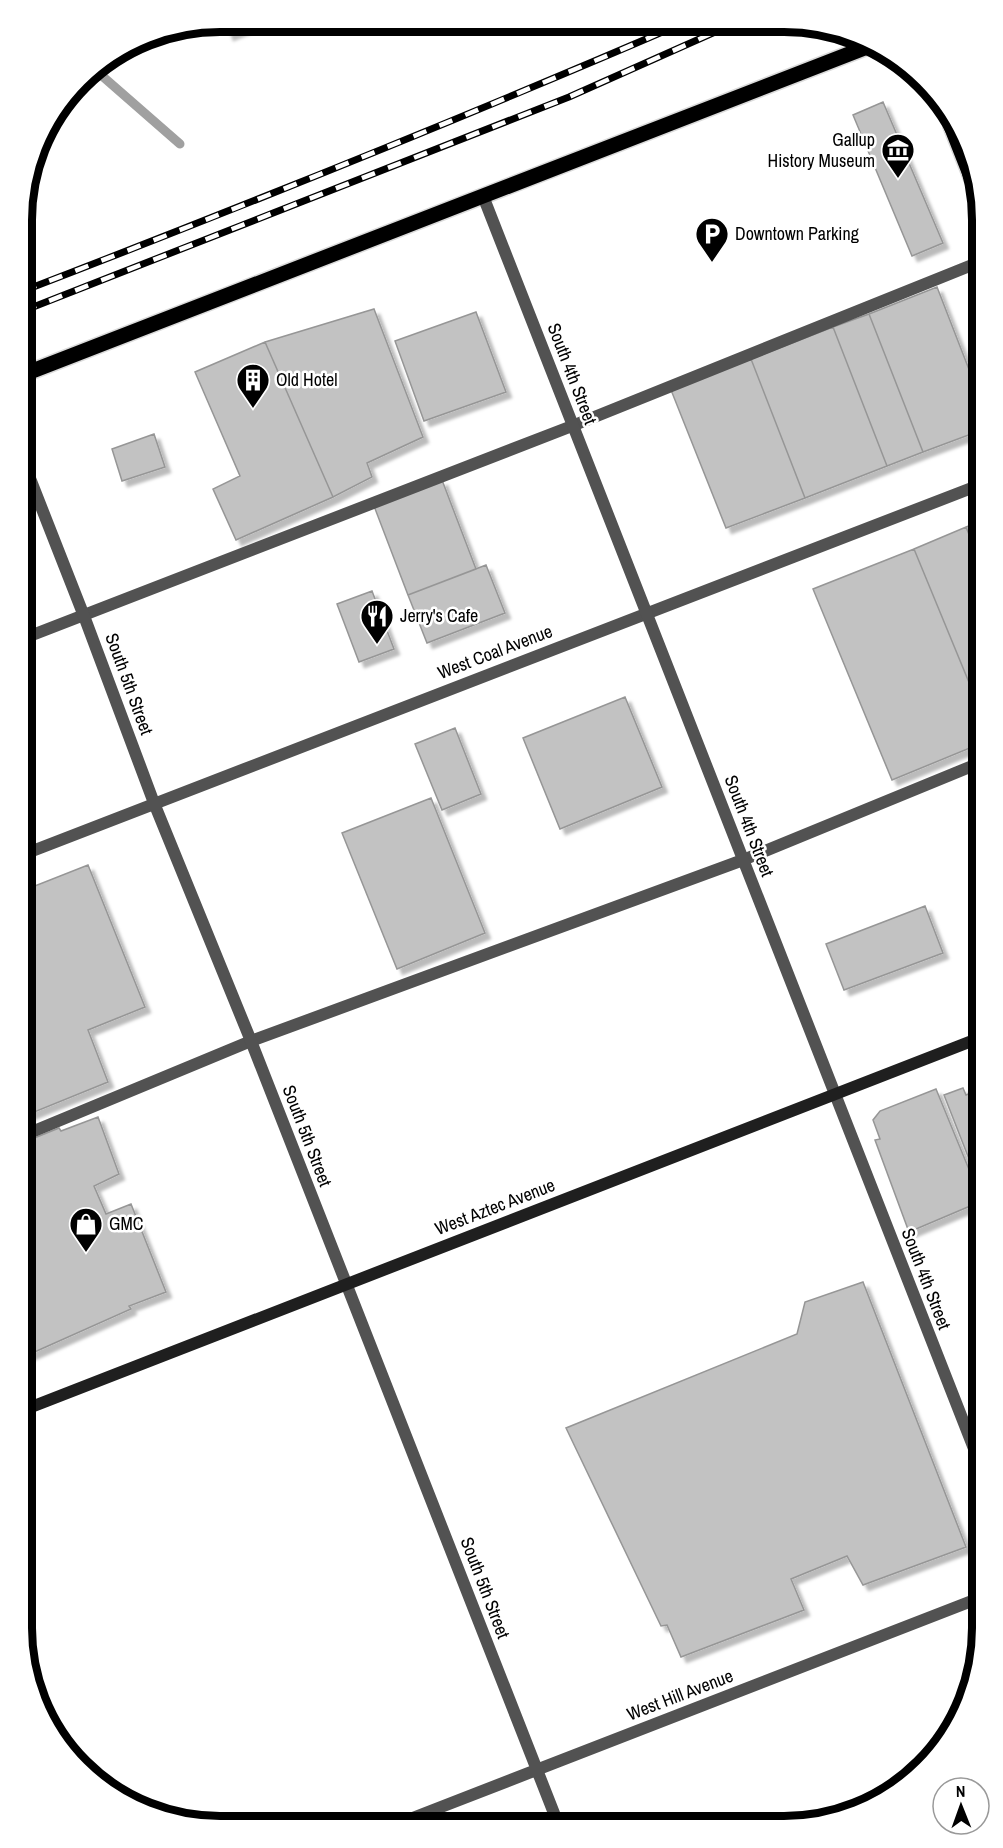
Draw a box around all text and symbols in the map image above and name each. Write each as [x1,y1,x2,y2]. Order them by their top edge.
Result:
place label: Gallup History Museum [768,127,875,173]
museum icon: Gallup History Museum [880,132,916,179]
parking icon: Downtown Parking [694,216,730,263]
place label: Downtown Parking [735,221,860,246]
street label: South 4th Street [542,320,603,428]
building icon: Old Hotel [235,362,271,409]
place label: Old Hotel [276,367,338,392]
restaurant icon: Jerry's Cafe [359,598,395,645]
place label: Jerry's Cafe [400,603,478,628]
street label: West Coal Avenue [434,618,556,685]
street label: South 5th Street [99,629,159,738]
street label: South 4th Street [719,772,780,880]
street label: South 5th Street [277,1082,338,1190]
street label: West Aztec Avenue [431,1172,558,1241]
shop icon: GMC [68,1206,104,1253]
place label: GMC [109,1211,143,1236]
street label: South 4th Street [896,1225,957,1333]
street label: South 5th Street [455,1534,516,1642]
street label: West Hill Avenue [623,1663,737,1726]
north arrow [931,1776,991,1836]
text: N [956,1780,966,1802]

